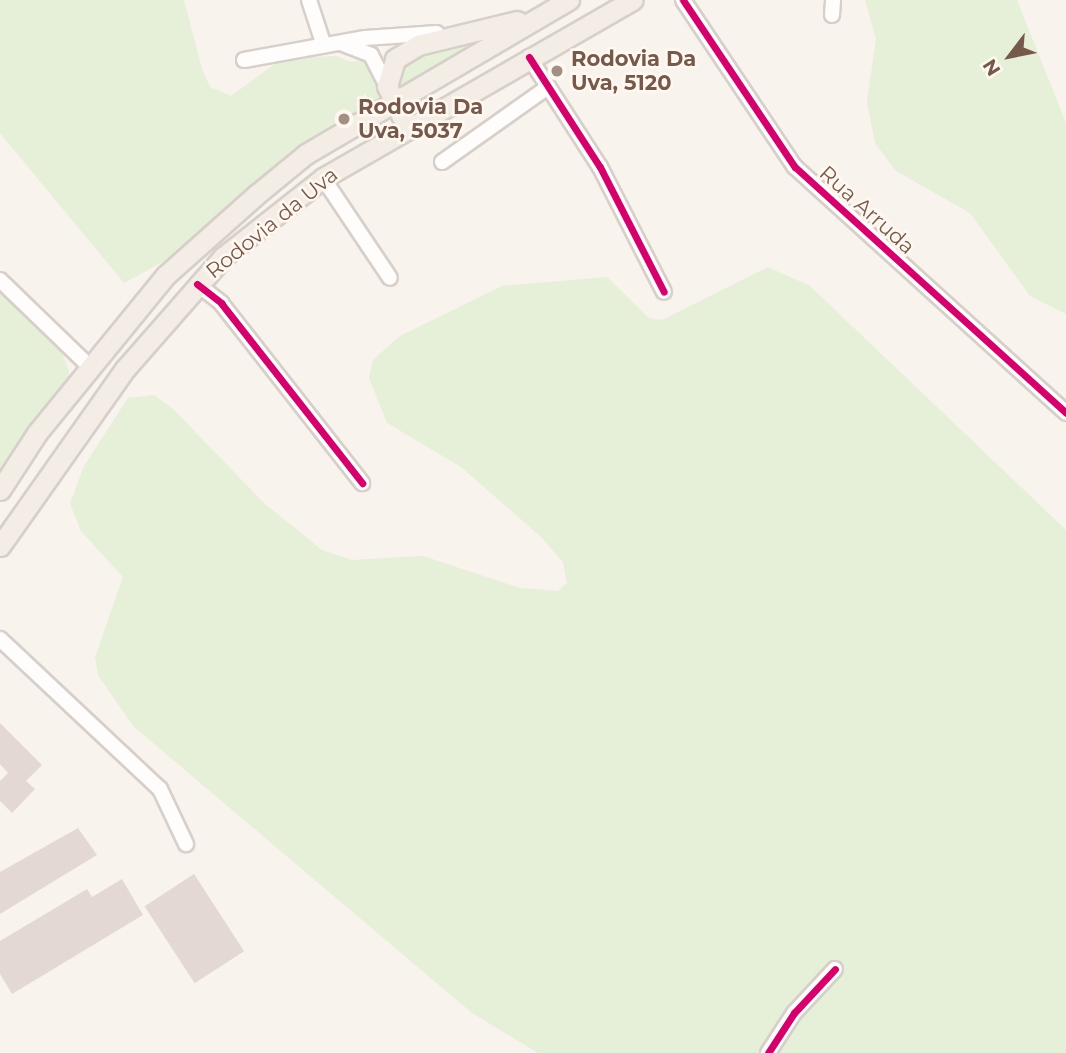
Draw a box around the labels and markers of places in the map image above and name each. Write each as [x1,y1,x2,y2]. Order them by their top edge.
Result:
place label: Rodovia Da Uva, 5120 [571,46,696,96]
marker: Rodovia Da Uva, 5120 [549,63,565,79]
place label: Rodovia Da Uva, 5037 [358,94,483,144]
marker: Rodovia Da Uva, 5037 [336,111,352,127]

